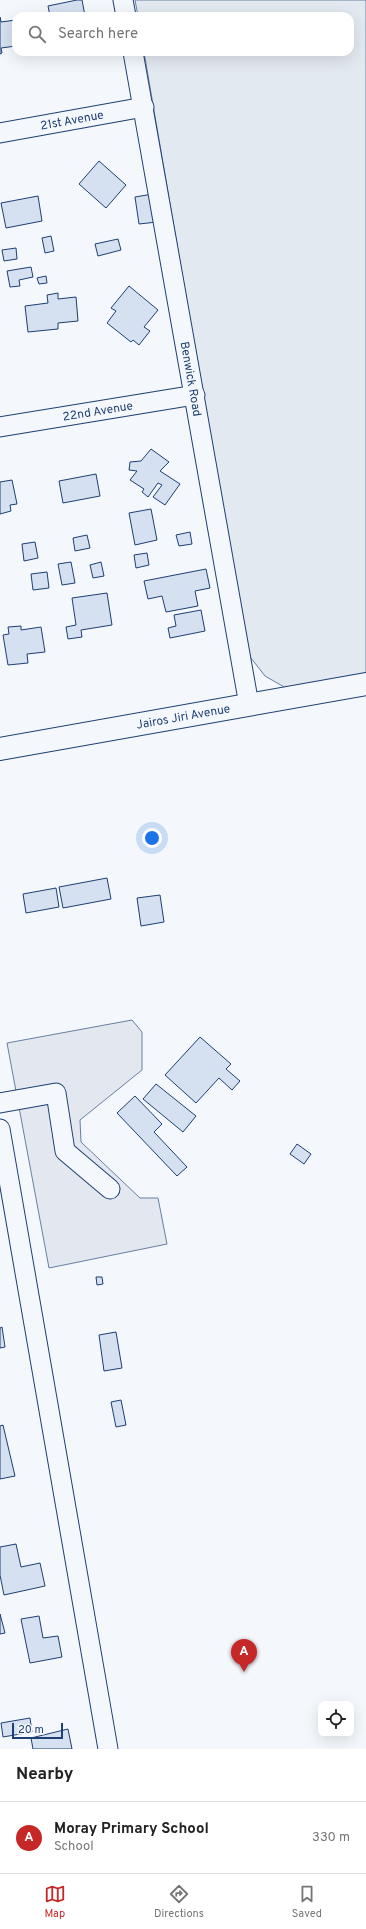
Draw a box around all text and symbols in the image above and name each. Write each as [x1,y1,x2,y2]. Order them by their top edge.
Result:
search box [12,12,354,56]
icon: search [26,23,48,45]
text: Search here [58,25,138,44]
street label: 21st Avenue [39,107,105,135]
street label: Benwick Road [176,340,205,418]
street label: 22nd Avenue [62,398,134,426]
street label: Jairos Jiri Avenue [135,701,232,734]
your location [142,828,162,848]
pin: A [231,1639,257,1672]
map controls [318,1701,354,1737]
button: locate [318,1701,354,1737]
scale bar [12,1721,63,1740]
text: 20 m [18,1723,44,1737]
text: Nearby [16,1764,73,1786]
text: Moray Primary School [54,1820,209,1839]
text: A [24,1830,34,1846]
text: 330 m [312,1830,350,1846]
text: School [54,1839,94,1855]
tab: Map [44,1883,66,1921]
tab: Directions [154,1883,204,1921]
tab: Saved [292,1883,322,1921]

